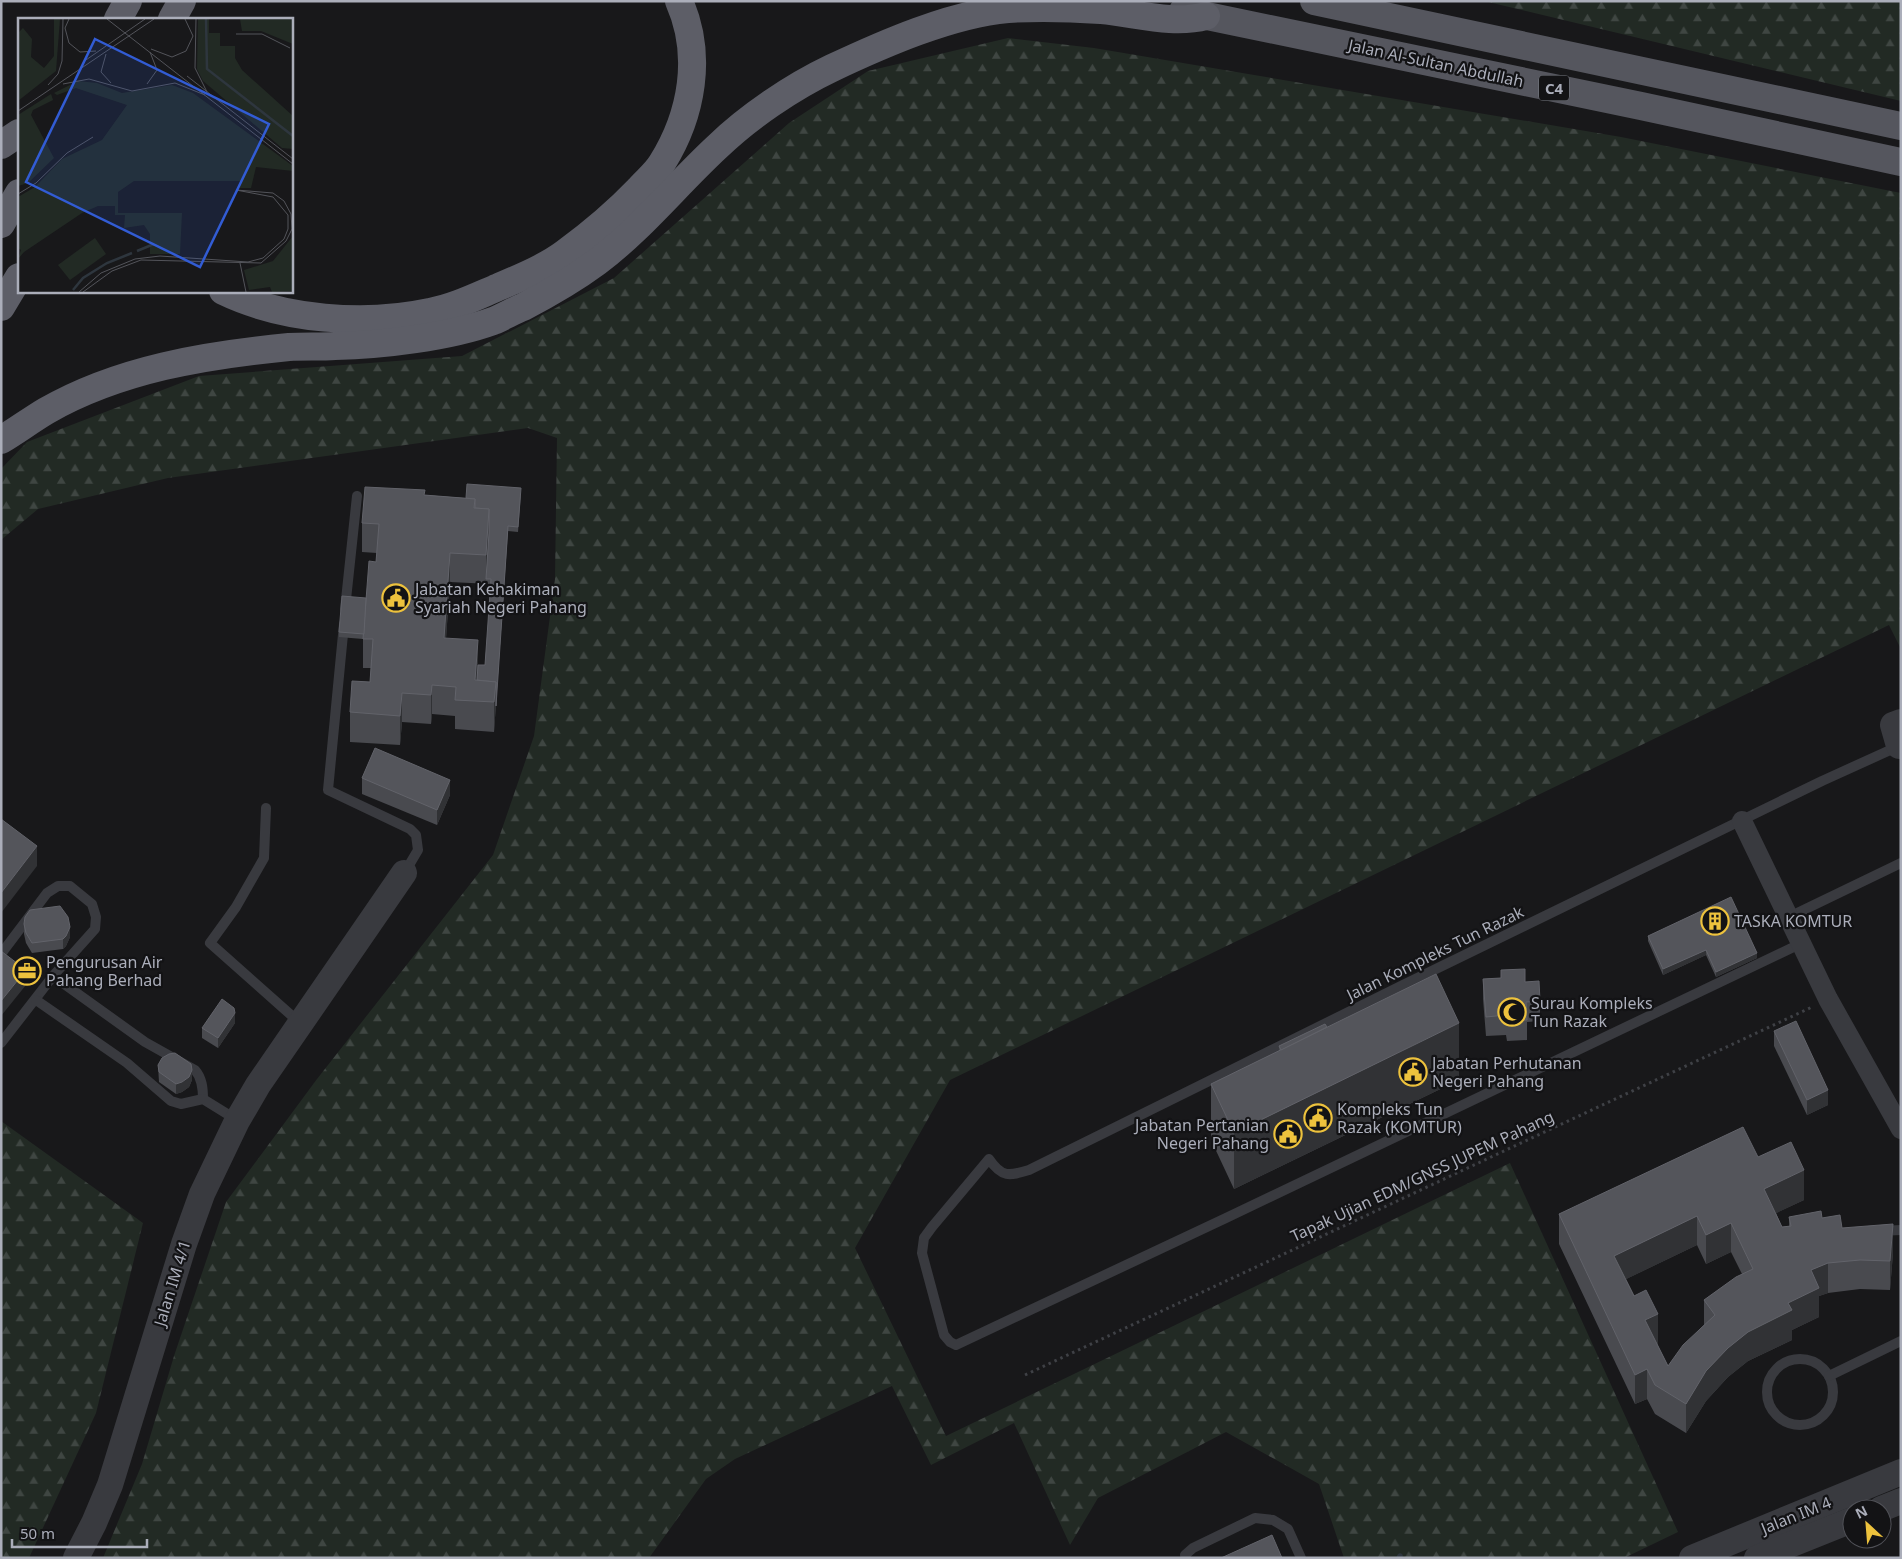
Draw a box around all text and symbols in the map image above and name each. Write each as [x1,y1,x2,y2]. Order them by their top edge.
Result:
inset map [18,18,292,292]
street label: Jalan Al-Sultan Abdullah [1344,33,1526,92]
road number: C4 [1539,76,1569,100]
place label: Jabatan Kehakiman Syariah Negeri Pahang [413,578,587,618]
public building icon: Jabatan Kehakiman Syariah Negeri Pahang [381,583,411,613]
street label: Jalan Kompleks Tun Razak [1341,900,1528,1006]
building icon: TASKA KOMTUR [1700,906,1730,936]
place label: TASKA KOMTUR [1734,910,1852,932]
place label: Pengurusan Air Pahang Berhad [46,951,163,991]
office icon: Pengurusan Air Pahang Berhad [12,956,42,986]
place label: Surau Kompleks Tun Razak [1531,992,1653,1032]
mosque icon: Surau Kompleks Tun Razak [1497,997,1527,1027]
place label: Jabatan Perhutanan Negeri Pahang [1430,1052,1582,1092]
public building icon: Jabatan Perhutanan Negeri Pahang [1398,1057,1428,1087]
place label: Kompleks Tun Razak (KOMTUR) [1337,1098,1462,1138]
public building icon: Kompleks Tun Razak (KOMTUR) [1303,1103,1333,1133]
street label: Tapak Ujian EDM/GNSS JUPEM Pahang [1287,1105,1557,1247]
place label: Jabatan Pertanian Negeri Pahang [1133,1114,1269,1154]
public building icon: Jabatan Pertanian Negeri Pahang [1273,1119,1303,1149]
street label: Jalan IM 4/1 [148,1237,196,1331]
street label: Jalan IM 4 [1756,1491,1834,1540]
north arrow [1842,1499,1892,1549]
text: N [1852,1501,1870,1523]
scale bar [12,1516,148,1548]
text: 50 m [20,1523,55,1543]

